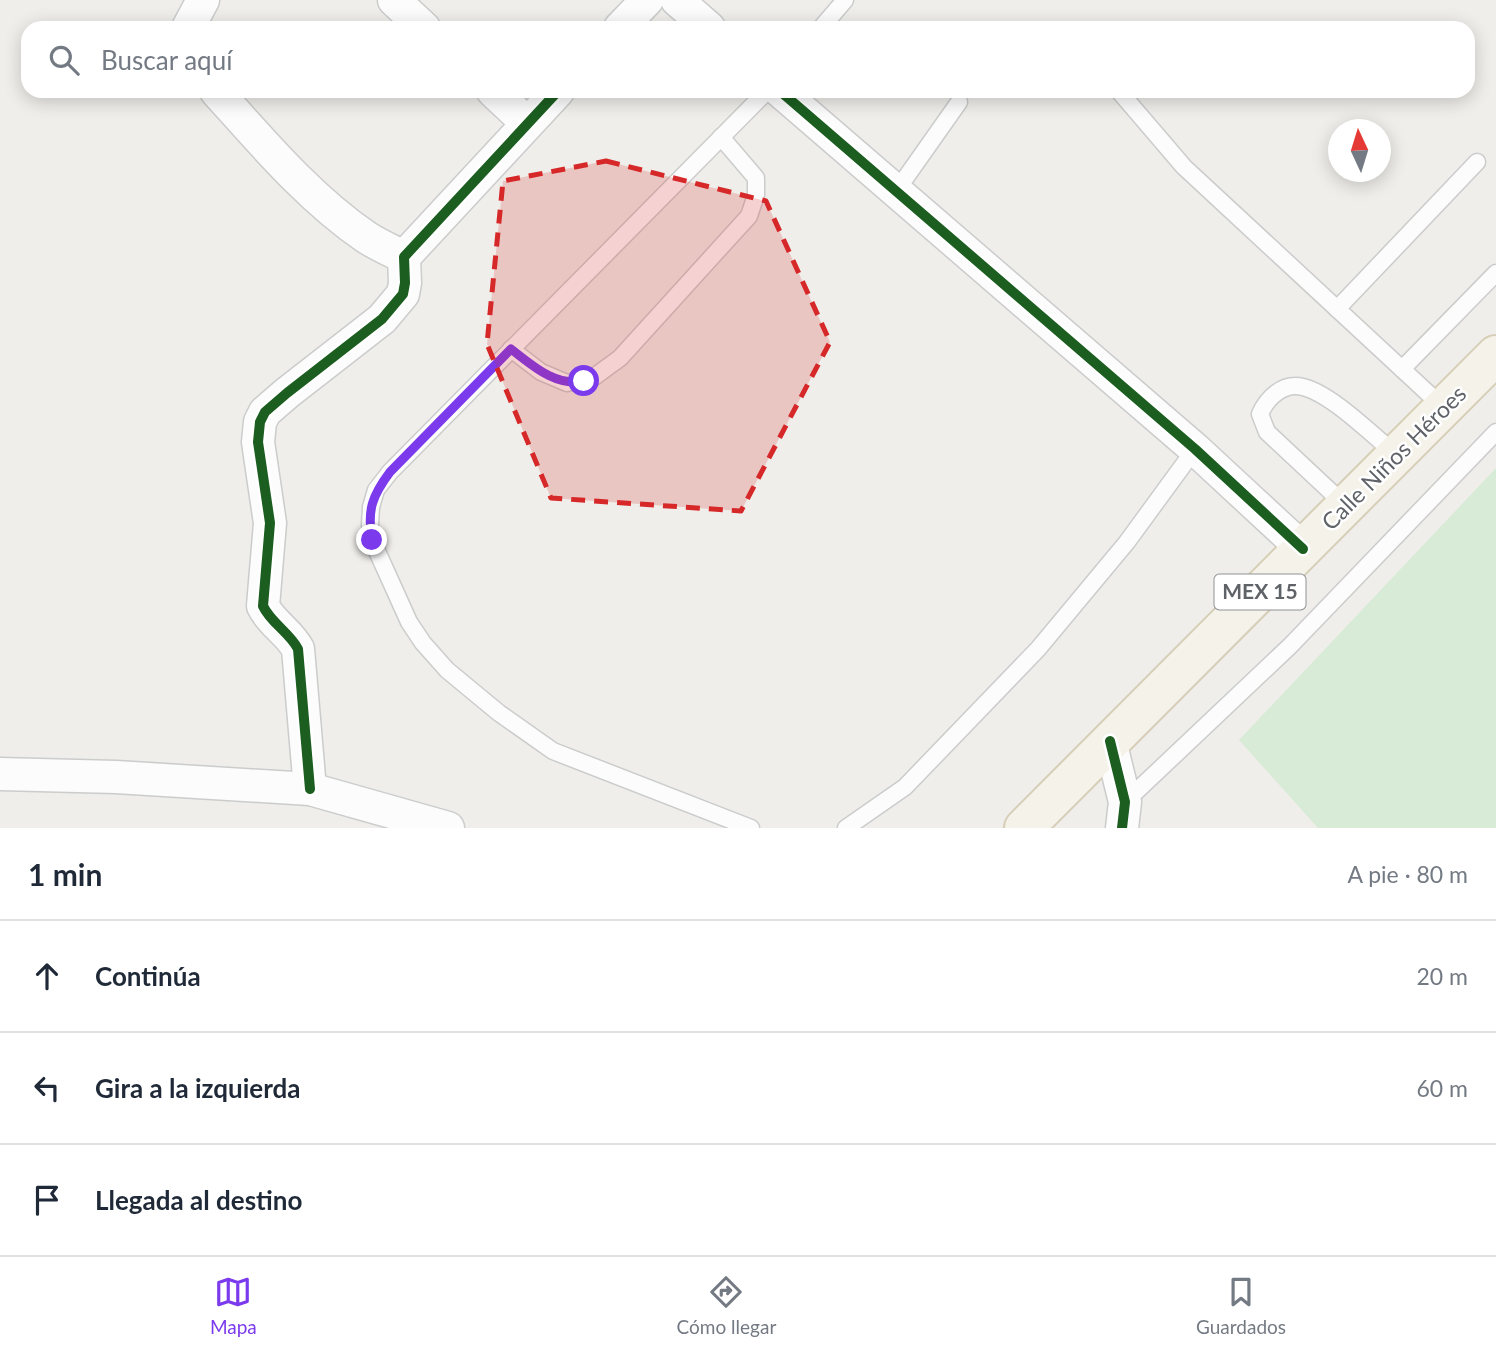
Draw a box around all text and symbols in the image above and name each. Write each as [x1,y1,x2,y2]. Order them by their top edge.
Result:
search box [21,21,1475,98]
icon: search [45,41,83,79]
text: Buscar aquí [101,44,232,76]
north arrow [1328,119,1391,182]
route start [568,365,599,396]
street label: Calle Niños Héroes [1315,379,1471,535]
route end [356,524,387,555]
road number: MEX 15 [1214,574,1306,610]
text: 1 min [28,856,102,892]
text: A pie · 80 m [1348,860,1468,888]
icon: ahead [28,957,66,995]
text: Continúa [95,960,201,992]
text: 20 m [1417,962,1468,990]
icon: left [28,1069,66,1107]
text: Gira a la izquierda [95,1072,301,1104]
text: 60 m [1417,1074,1468,1102]
icon: arrive [28,1181,66,1219]
text: Llegada al destino [95,1184,302,1216]
tab: Mapa [210,1273,257,1338]
tab: Cómo llegar [677,1273,776,1338]
tab: Guardados [1196,1273,1286,1338]

